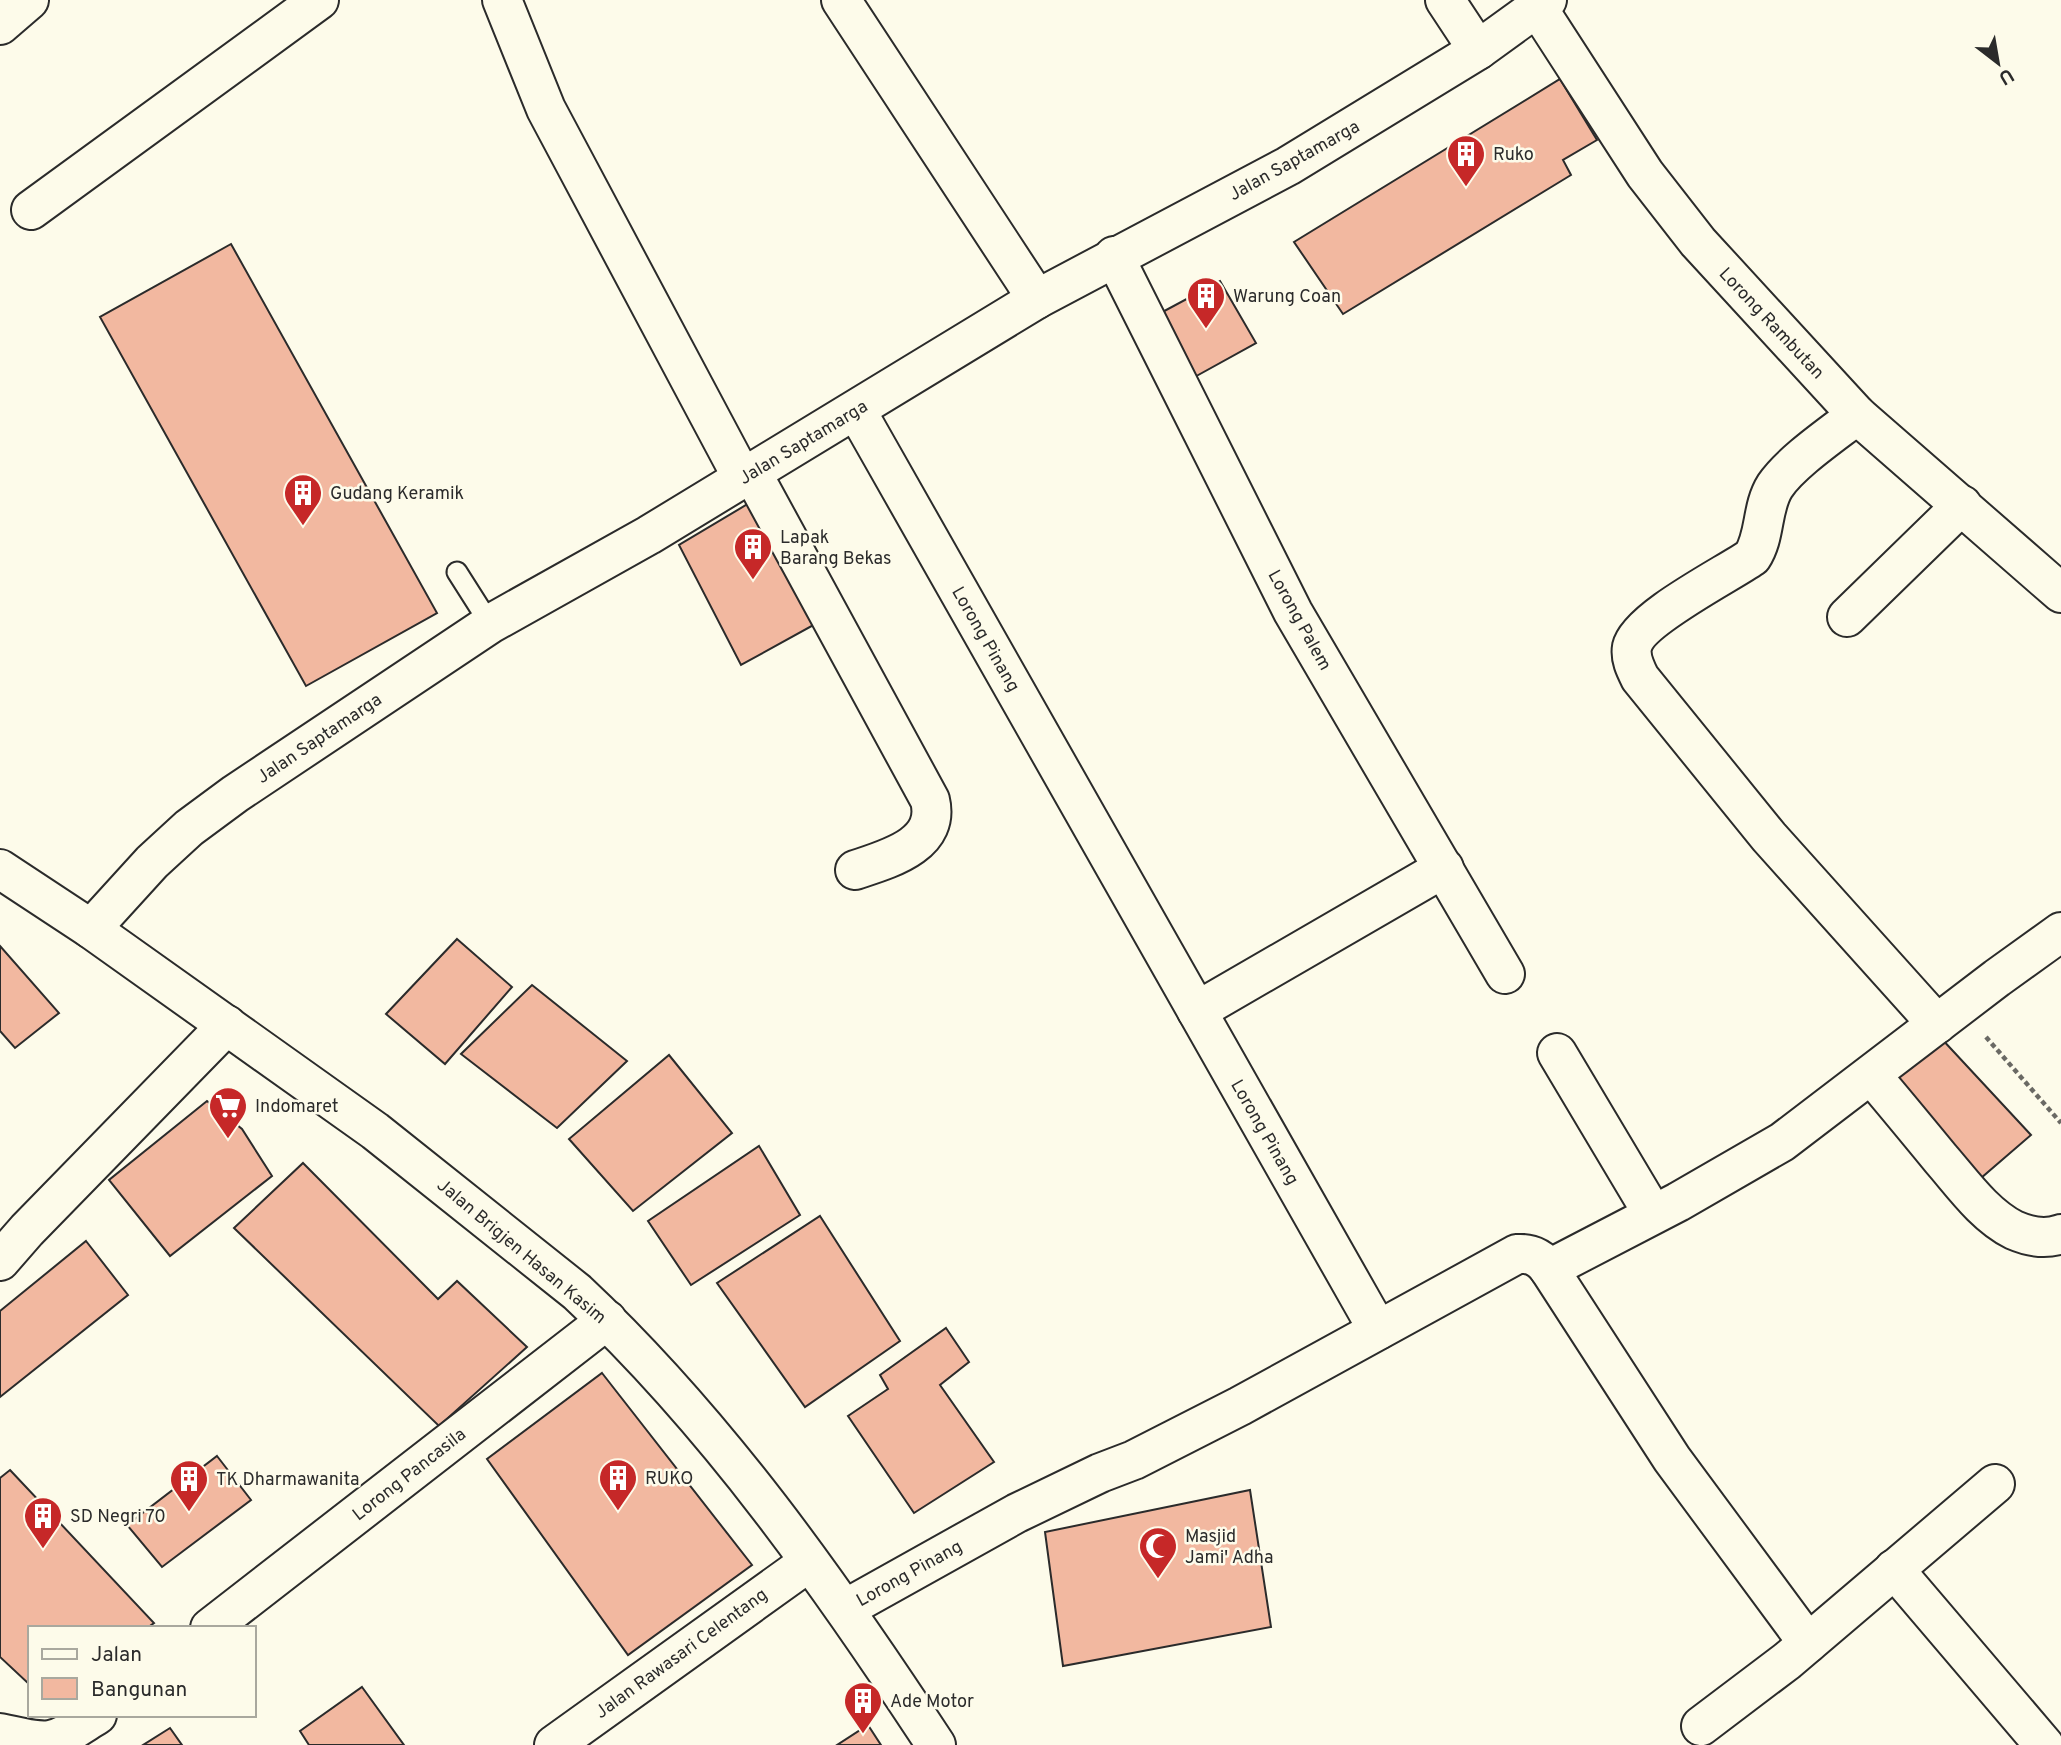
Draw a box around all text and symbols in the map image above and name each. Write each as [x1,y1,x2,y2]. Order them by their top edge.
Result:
north arrow [1963,28,2033,98]
text: U [1994,62,2018,90]
street label: Jalan Saptamarga [1225,116,1364,207]
building icon: Ruko [1445,133,1487,188]
place label: Ruko [1493,144,1534,167]
street label: Lorong Rambutan [1713,263,1829,385]
building icon: Warung Coan [1185,275,1227,330]
place label: Warung Coan [1233,286,1341,309]
street label: Jalan Saptamarga [735,396,872,491]
building icon: Gudang Keramik [282,472,324,527]
place label: Gudang Keramik [330,483,464,506]
building icon: Lapak Barang Bekas [732,526,774,581]
place label: Lapak Barang Bekas [780,527,891,571]
street label: Lorong Palem [1262,566,1336,675]
street label: Lorong Pinang [945,583,1024,696]
street label: Jalan Saptamarga [253,689,387,790]
street label: Lorong Pinang [1224,1076,1303,1189]
supermarket icon: Indomaret [207,1085,249,1140]
place label: Indomaret [255,1096,338,1119]
street label: Jalan Brigjen Hasan Kasim [432,1175,610,1330]
street label: Lorong Pancasila [349,1424,471,1527]
building icon: RUKO [597,1457,639,1512]
building icon: TK Dharmawanita [168,1458,210,1513]
place label: RUKO [645,1468,694,1491]
place label: TK Dharmawanita [216,1469,359,1492]
building icon: SD Negri 70 [22,1495,64,1550]
place label: SD Negri 70 [70,1506,166,1529]
mosque icon: Masjid Jami' Adha [1137,1525,1179,1580]
place label: Masjid Jami' Adha [1185,1526,1274,1570]
street label: Lorong Pinang [853,1536,967,1613]
street label: Jalan Rawasari Celentang [591,1584,773,1725]
legend [28,1626,256,1717]
text: Jalan [91,1642,142,1669]
text: Bangunan [91,1677,187,1704]
building icon: Ade Motor [842,1680,884,1735]
place label: Ade Motor [890,1691,974,1714]

